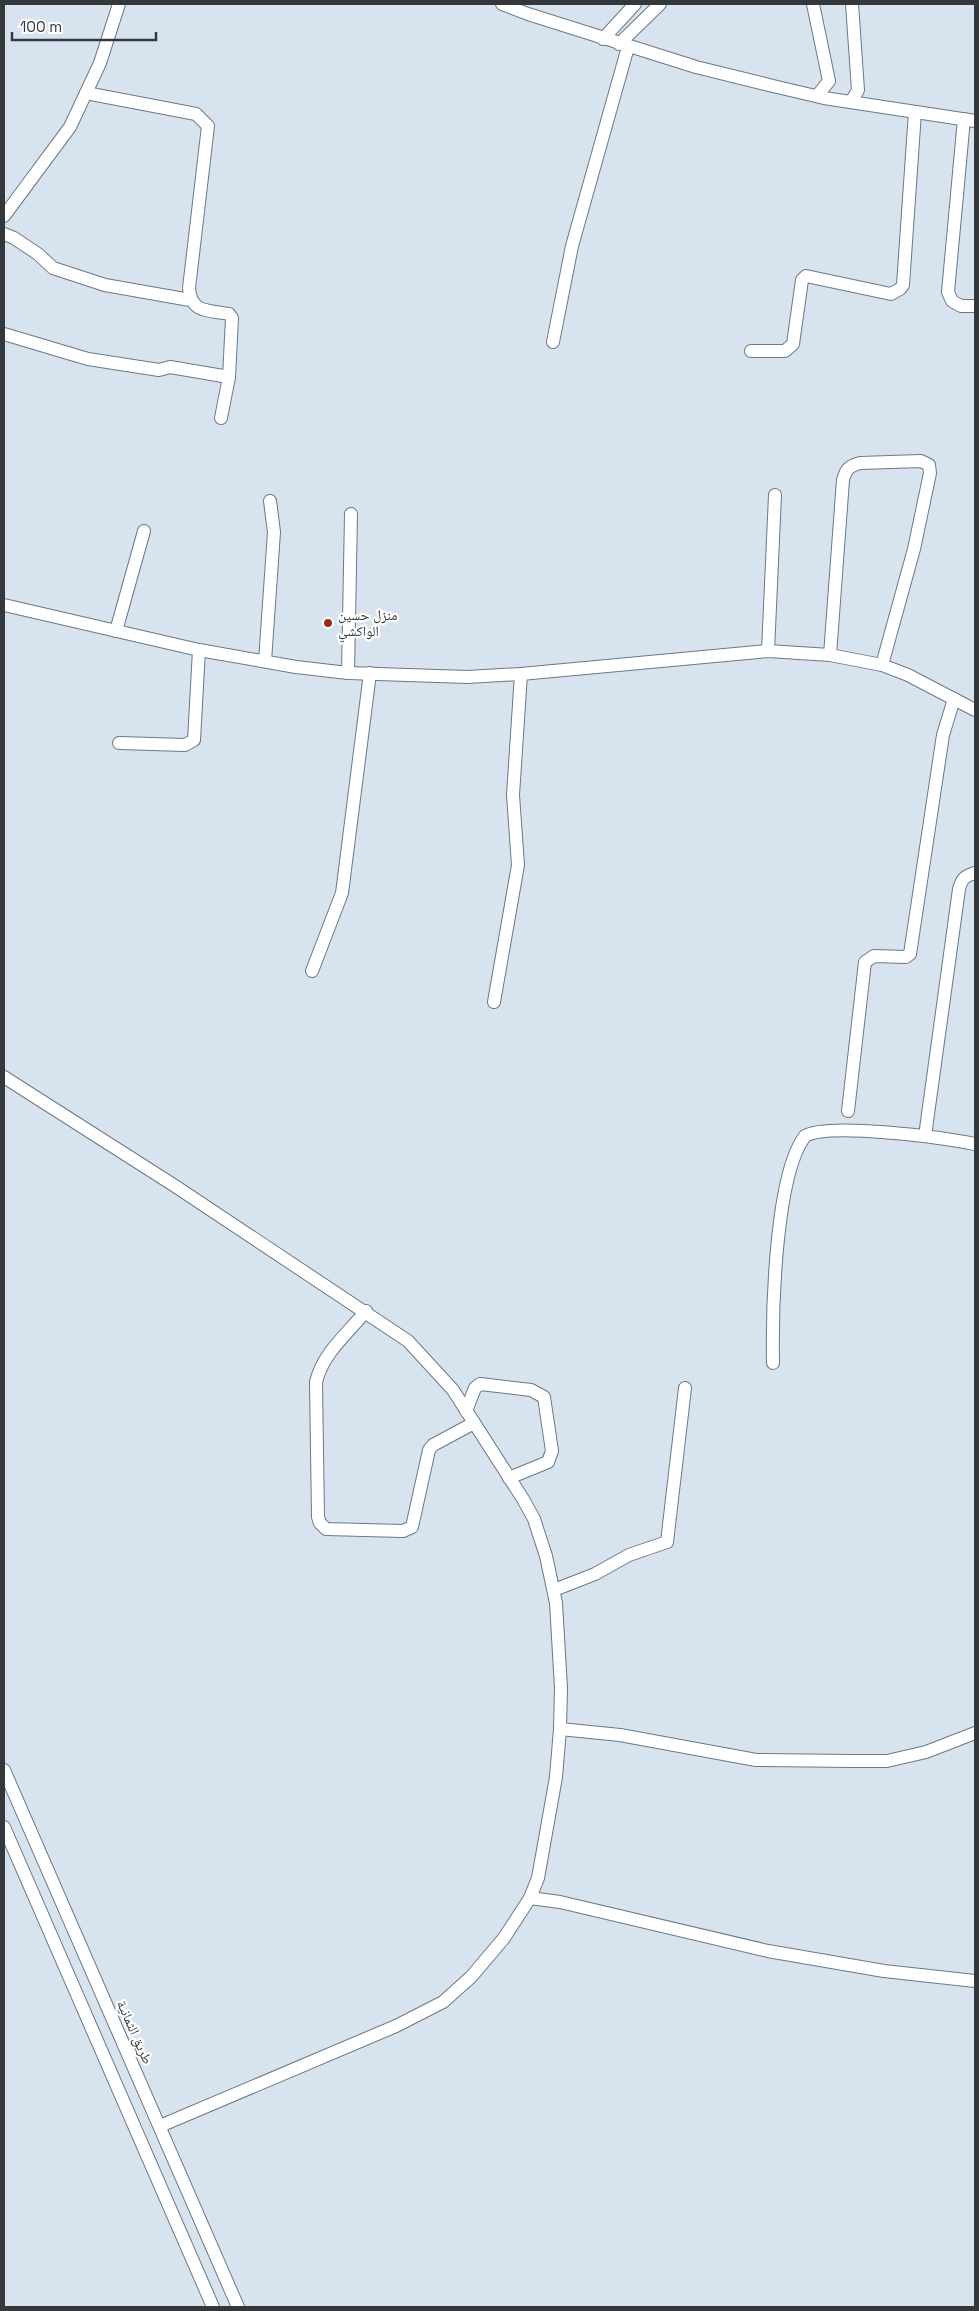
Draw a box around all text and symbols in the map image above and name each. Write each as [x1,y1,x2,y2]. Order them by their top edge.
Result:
scale bar [12,10,156,42]
text: 100 m [20,17,62,36]
place label: منزل حسين الواكشي [338,606,397,643]
marker: منزل حسين الواكشي [322,617,334,629]
street label: طريق الثمانية [112,1997,157,2067]

